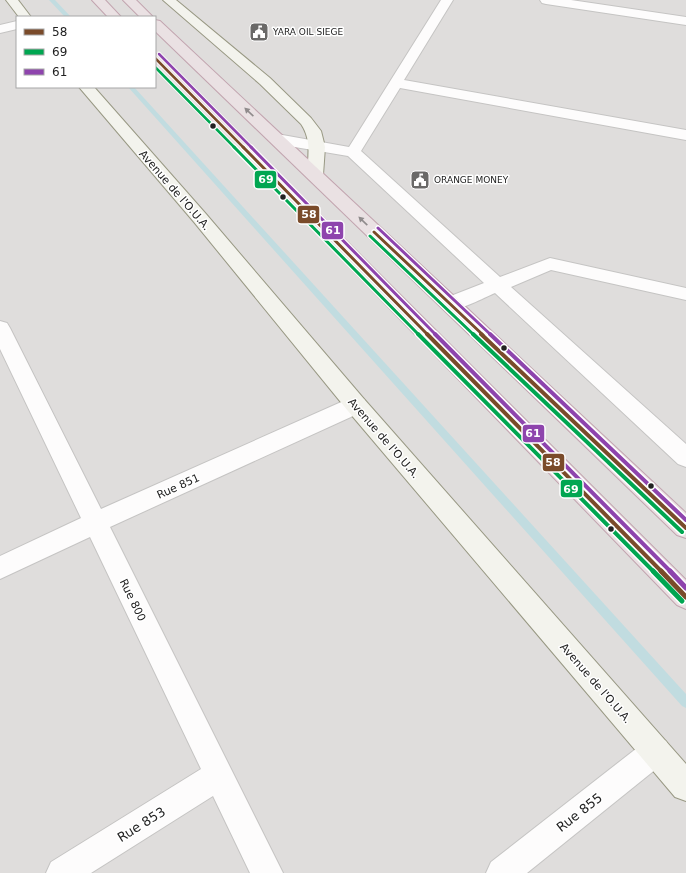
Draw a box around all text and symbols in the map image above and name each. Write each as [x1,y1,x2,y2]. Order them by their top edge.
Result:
legend [16,16,156,88]
public building icon: YARA OIL SIEGE [248,21,270,43]
text: 58 [52,25,67,39]
place label: YARA OIL SIEGE [272,27,344,37]
text: 69 [52,45,67,59]
text: 61 [52,65,67,79]
one-way arrow [244,107,254,117]
unlabelled marker [208,121,218,131]
street label: Avenue de l'O.U.A. [136,148,213,233]
public building icon: ORANGE MONEY [409,169,431,191]
line badge: 69 [254,170,277,189]
text: 69 [258,173,274,186]
place label: ORANGE MONEY [434,175,509,185]
unlabelled marker [278,192,288,202]
line badge: 58 [297,205,320,224]
text: 58 [301,208,317,221]
one-way arrow [359,217,368,226]
line badge: 61 [321,221,344,240]
text: 61 [325,224,341,237]
unlabelled marker [499,343,509,353]
street label: Avenue de l'O.U.A. [345,396,422,481]
line badge: 61 [522,424,545,443]
text: 61 [525,427,541,440]
line badge: 58 [542,453,565,472]
text: 58 [545,456,561,469]
street label: Rue 851 [155,471,202,502]
line badge: 69 [560,479,583,498]
unlabelled marker [646,481,656,491]
text: 69 [563,483,579,496]
unlabelled marker [606,524,616,534]
street label: Rue 800 [117,577,148,623]
street label: Avenue de l'O.U.A. [557,641,634,726]
street label: Rue 855 [554,790,605,835]
street label: Rue 853 [115,804,168,845]

